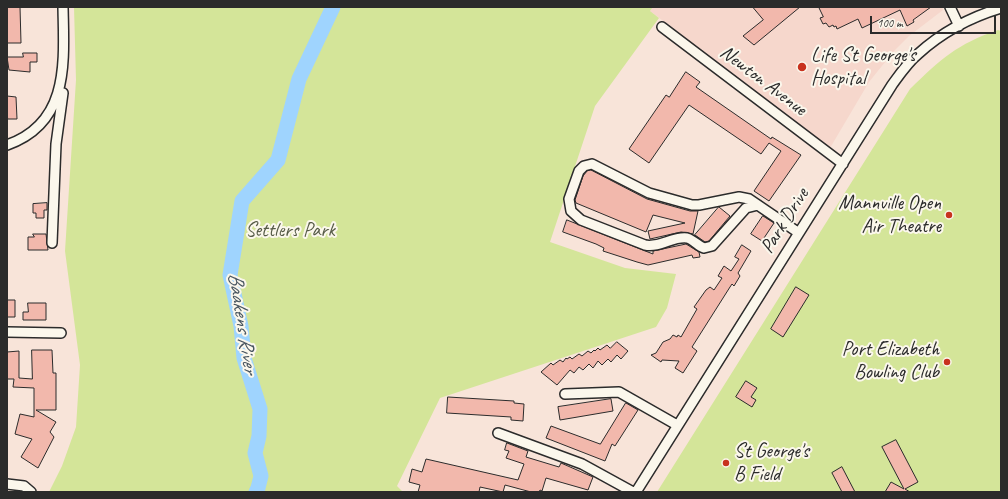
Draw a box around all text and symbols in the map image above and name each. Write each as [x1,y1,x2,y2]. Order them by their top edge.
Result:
scale bar [872,8,998,34]
text: 100 m [877,15,903,31]
street label: Newton Avenue [715,41,811,121]
place label: Life St George's Hospital [811,44,916,91]
marker: Life St George's Hospital [796,61,808,73]
street label: Park Drive [756,184,814,258]
place label: Mannville Open Air Theatre [838,192,941,239]
marker: Mannville Open Air Theatre [944,210,954,220]
park label: Settlers Park [245,219,335,243]
water label: Baakens River [222,271,262,375]
place label: Port Elizabeth Bowling Club [842,338,939,385]
marker: Port Elizabeth Bowling Club [942,357,952,367]
place label: St George's B Field [734,440,809,487]
marker: St George's B Field [721,458,731,468]

